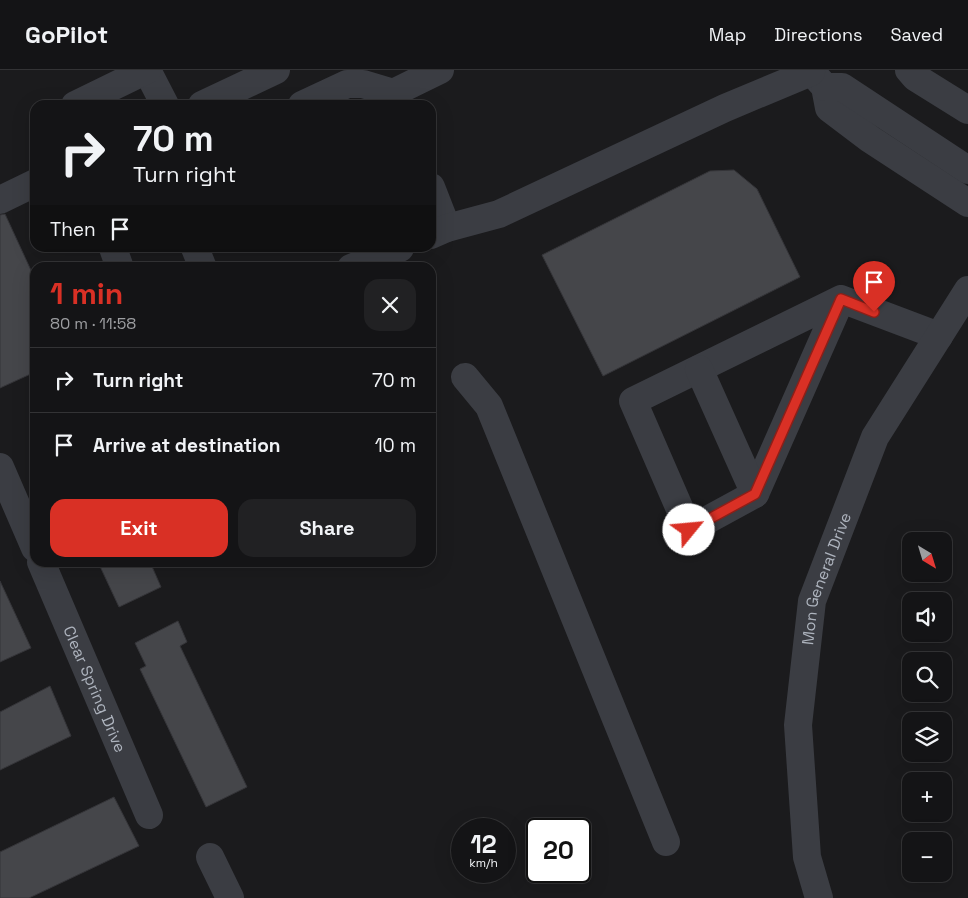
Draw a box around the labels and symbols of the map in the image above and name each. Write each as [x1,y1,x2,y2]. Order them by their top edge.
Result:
pin [853,261,895,312]
position arrow [662,503,714,555]
street label: Mon General Drive [797,509,856,646]
north arrow [902,532,952,582]
street label: Clear Spring Drive [59,622,131,755]
speed limit sign: 20 [526,818,591,883]

